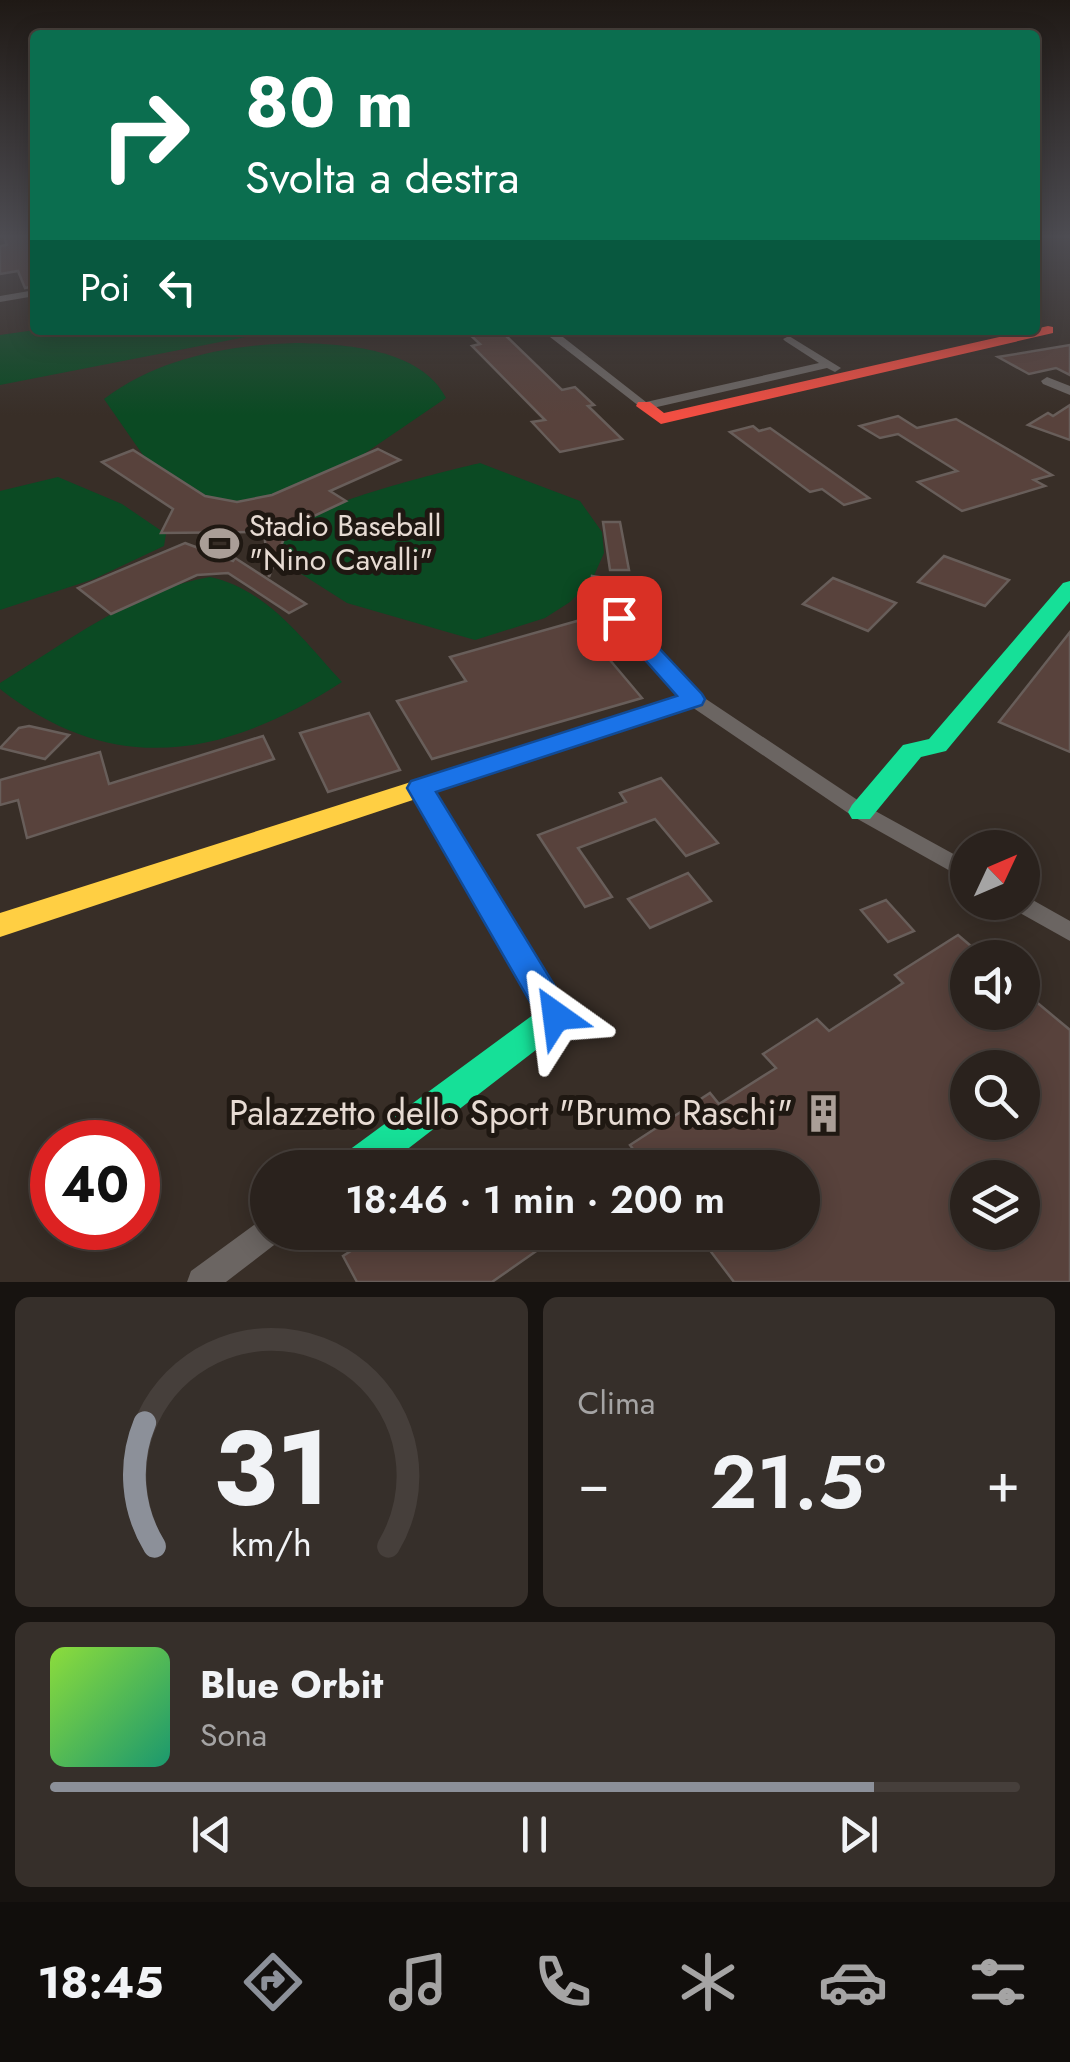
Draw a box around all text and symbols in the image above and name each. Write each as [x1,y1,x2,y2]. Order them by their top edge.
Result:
text: 80 m [245,52,414,153]
icon: right [80,70,210,200]
text: Svolta a destra [245,145,520,210]
text: Poi [80,260,130,315]
icon: left [150,260,205,315]
place label: Stadio Baseball "Nino Cavalli" [249,504,441,581]
sports icon: Stadio Baseball "Nino Cavalli" [198,522,240,564]
pin [577,576,662,661]
icon: arrive [592,591,647,646]
north arrow [950,830,1040,920]
map controls [950,830,1040,1250]
button: sound [950,940,1040,1030]
position arrow [504,964,608,1068]
button: search [950,1050,1040,1140]
place label: Palazzetto dello Sport "Brumo Raschi" [229,1088,793,1138]
building icon: Palazzetto dello Sport "Brumo Raschi" [802,1092,844,1134]
speed limit sign: 40 [30,1120,160,1250]
button: layers [950,1160,1040,1250]
text: 18:46 · 1 min · 200 m [345,1172,725,1227]
text: Clima [578,1380,655,1426]
text: 31 [212,1393,330,1543]
text: 21.5° [710,1428,886,1536]
text: − [578,1443,610,1523]
text: + [986,1443,1020,1523]
text: km/h [231,1518,312,1569]
text: Blue Orbit [200,1657,383,1712]
text: Sona [200,1712,267,1758]
icon: previous [184,1807,239,1862]
icon: pause [507,1807,562,1862]
icon: next [831,1807,886,1862]
icon: directions [238,1947,308,2017]
icon: music [383,1947,453,2017]
icon: phone [528,1947,598,2017]
icon: climate [673,1947,743,2017]
icon: car [818,1947,888,2017]
icon: filters [963,1947,1033,2017]
text: 18:45 [37,1950,163,2015]

